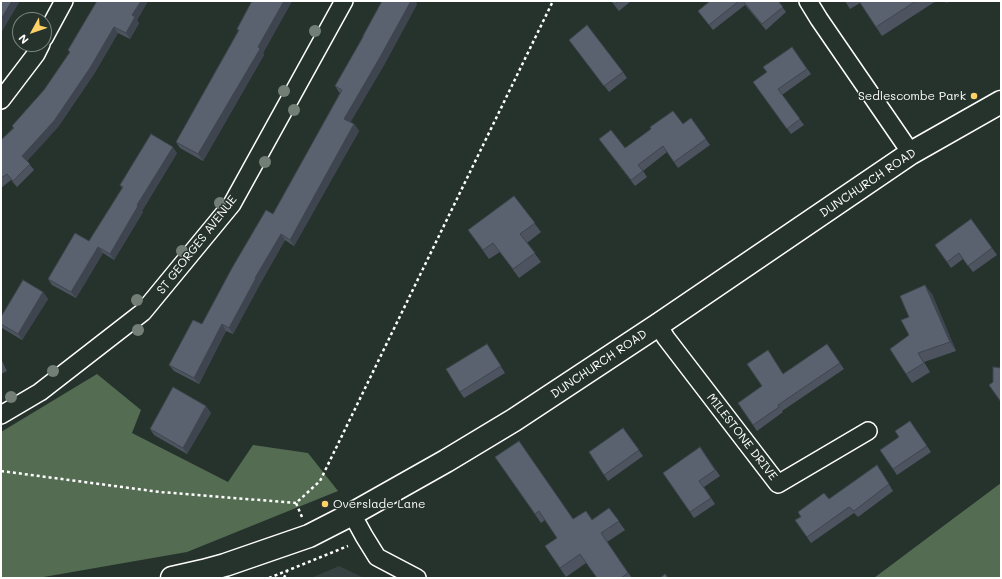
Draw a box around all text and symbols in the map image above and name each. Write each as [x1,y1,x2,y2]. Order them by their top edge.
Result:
north arrow [12,12,52,52]
text: N [15,31,32,47]
place label: Sedlescombe Park [858,89,966,103]
marker: Sedlescombe Park [969,91,979,101]
street label: DUNCHURCH ROAD [817,146,919,220]
street label: ST GEORGES AVENUE [154,193,240,297]
street label: DUNCHURCH ROAD [548,327,650,401]
street label: MILESTONE DRIVE [704,391,780,483]
place label: Overslade Lane [333,497,425,511]
marker: Overslade Lane [320,499,330,509]

